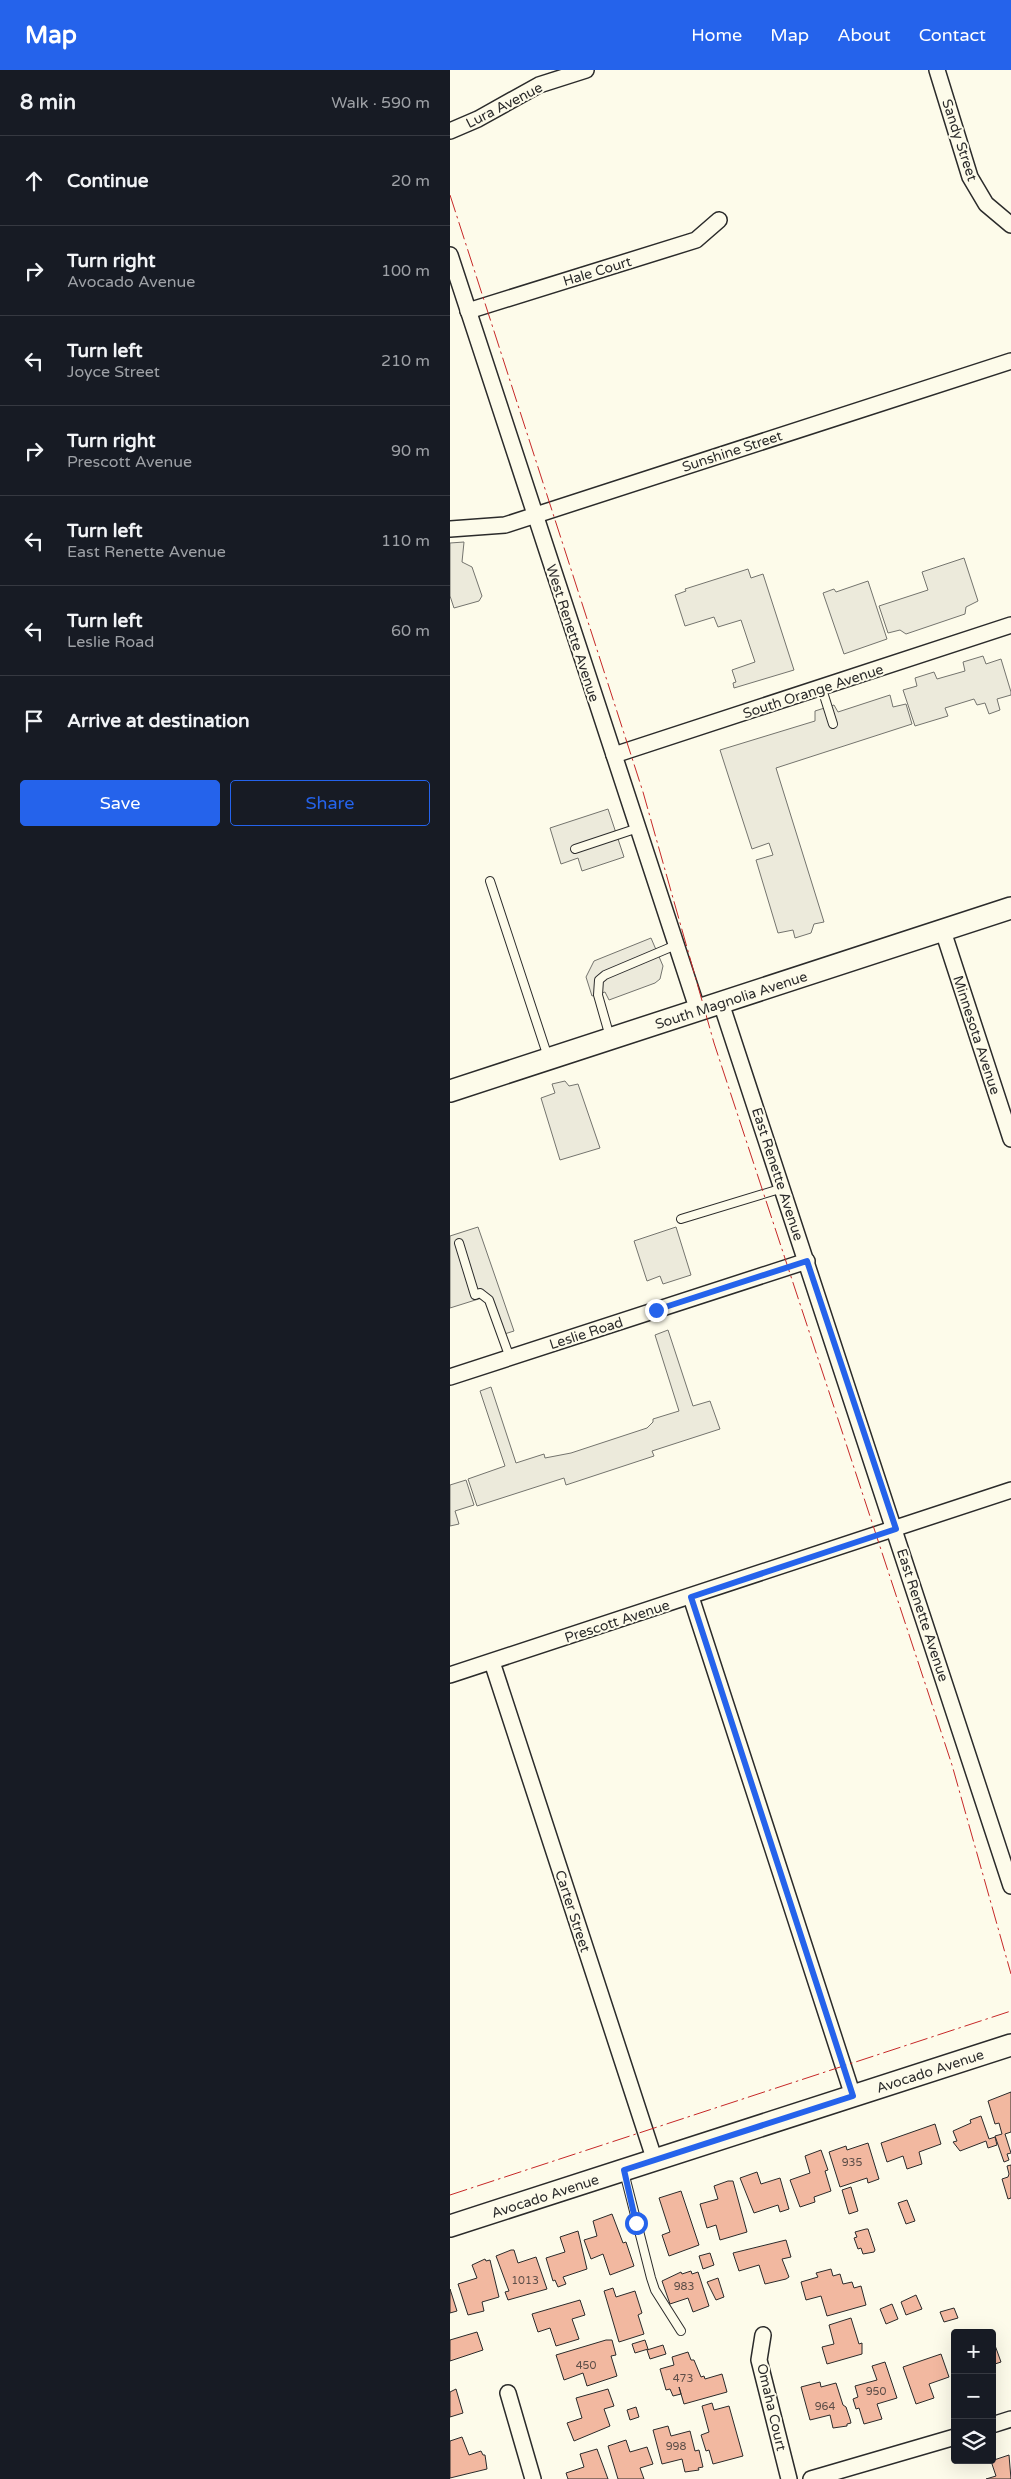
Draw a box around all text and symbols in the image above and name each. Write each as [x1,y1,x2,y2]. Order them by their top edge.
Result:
text: Map [25,21,77,50]
text: Home [691,24,742,46]
text: Map [770,24,809,46]
text: About [837,24,891,46]
text: Contact [919,24,986,46]
street label: Lura Avenue [463,79,545,132]
text: 8 min [20,90,76,115]
text: Walk · 590 m [331,93,430,113]
street label: Sandy Street [938,97,981,184]
icon: ahead [20,167,48,195]
text: Continue [67,170,149,192]
text: 20 m [391,171,430,191]
text: Turn right [67,250,155,272]
street label: Hale Court [561,253,634,290]
icon: right [20,257,48,285]
text: 100 m [381,261,430,281]
text: Avocado Avenue [67,272,195,292]
text: Turn left [67,340,143,362]
icon: left [20,347,48,375]
text: 210 m [381,351,430,371]
text: Joyce Street [67,362,160,382]
street label: Sunshine Street [680,427,785,476]
text: Turn right [67,430,155,452]
icon: right [20,437,48,465]
text: 90 m [391,441,430,461]
text: Prescott Avenue [67,452,192,472]
text: Turn left [67,520,143,542]
icon: left [20,527,48,555]
text: 110 m [381,531,430,551]
text: East Renette Avenue [67,542,226,562]
street label: West Renette Avenue [542,562,603,704]
text: Turn left [67,610,143,632]
icon: left [20,617,48,645]
text: 60 m [391,621,430,641]
text: Leslie Road [67,632,154,652]
street label: South Orange Avenue [741,661,886,722]
icon: arrive [20,707,48,735]
text: Arrive at destination [67,710,250,732]
button: Save [20,780,220,826]
button: Share [230,780,430,826]
street label: South Magnolia Avenue [653,968,809,1033]
street label: Minnesota Avenue [949,974,1004,1097]
street label: East Renette Avenue [748,1105,807,1243]
route end [645,1299,668,1322]
street label: Leslie Road [547,1314,625,1353]
street label: East Renette Avenue [893,1546,952,1684]
street label: Prescott Avenue [563,1596,672,1646]
street label: Carter Street [551,1868,594,1955]
street label: Avocado Avenue [874,2046,986,2097]
house number: 935 [842,2156,862,2169]
street label: Avocado Avenue [489,2171,601,2222]
route start [625,2212,648,2235]
house number: 1013 [511,2274,539,2287]
house number: 983 [674,2280,694,2293]
map controls [951,2329,996,2464]
button: + [951,2329,996,2374]
house number: 450 [576,2359,596,2372]
street label: Omaha Court [753,2362,790,2453]
house number: 473 [673,2372,693,2385]
button: − [951,2374,996,2419]
house number: 950 [866,2385,886,2398]
house number: 964 [815,2400,835,2413]
button: layers [951,2419,996,2464]
house number: 998 [666,2440,686,2453]

